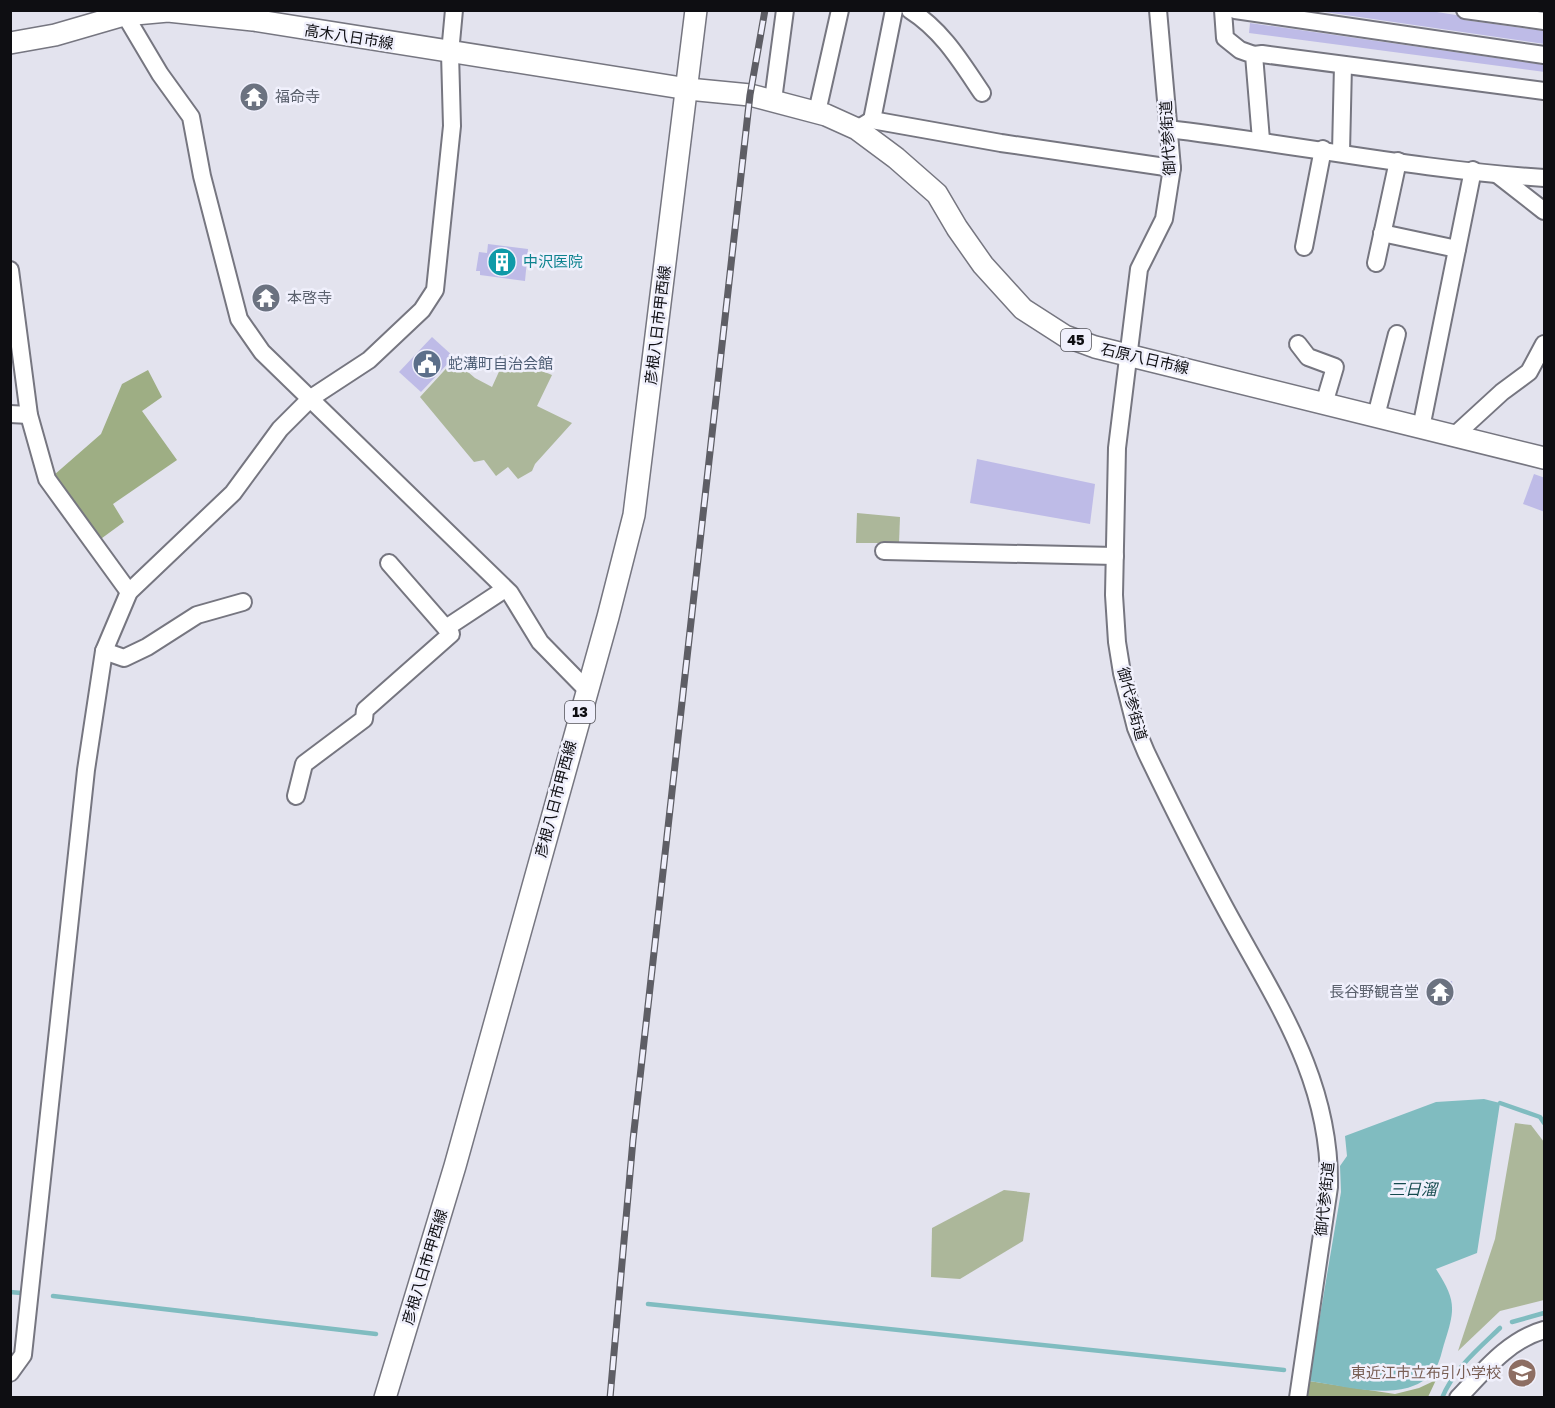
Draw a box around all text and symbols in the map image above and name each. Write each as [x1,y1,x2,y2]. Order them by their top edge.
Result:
street label: 高木八日市線 [303,20,395,52]
temple icon: 福命寺 [238,81,270,113]
place label: 福命寺 [275,87,320,105]
street label: 御代参街道 [1156,100,1178,176]
building icon: 中沢医院 [486,246,518,278]
place label: 中沢医院 [523,252,583,270]
street label: 彦根八日市甲西線 [641,264,673,386]
temple icon: 本啓寺 [250,282,282,314]
place label: 本啓寺 [287,288,332,306]
road number: 45 [1061,329,1091,351]
street label: 石原八日市線 [1099,339,1191,377]
public building icon: 蛇溝町自治会館 [411,348,443,380]
place label: 蛇溝町自治会館 [448,354,553,372]
street label: 御代参街道 [1115,665,1151,742]
road number: 13 [565,701,595,723]
street label: 彦根八日市甲西線 [531,738,579,859]
temple icon: 長谷野観音堂 [1424,976,1456,1008]
place label: 長谷野観音堂 [1329,982,1419,1000]
street label: 御代参街道 [1311,1161,1337,1237]
water label: 三日溜 [1389,1179,1440,1199]
street label: 彦根八日市甲西線 [398,1207,450,1327]
school or university icon: 東近江市立布引小学校 [1506,1357,1538,1389]
place label: 東近江市立布引小学校 [1351,1363,1501,1381]

